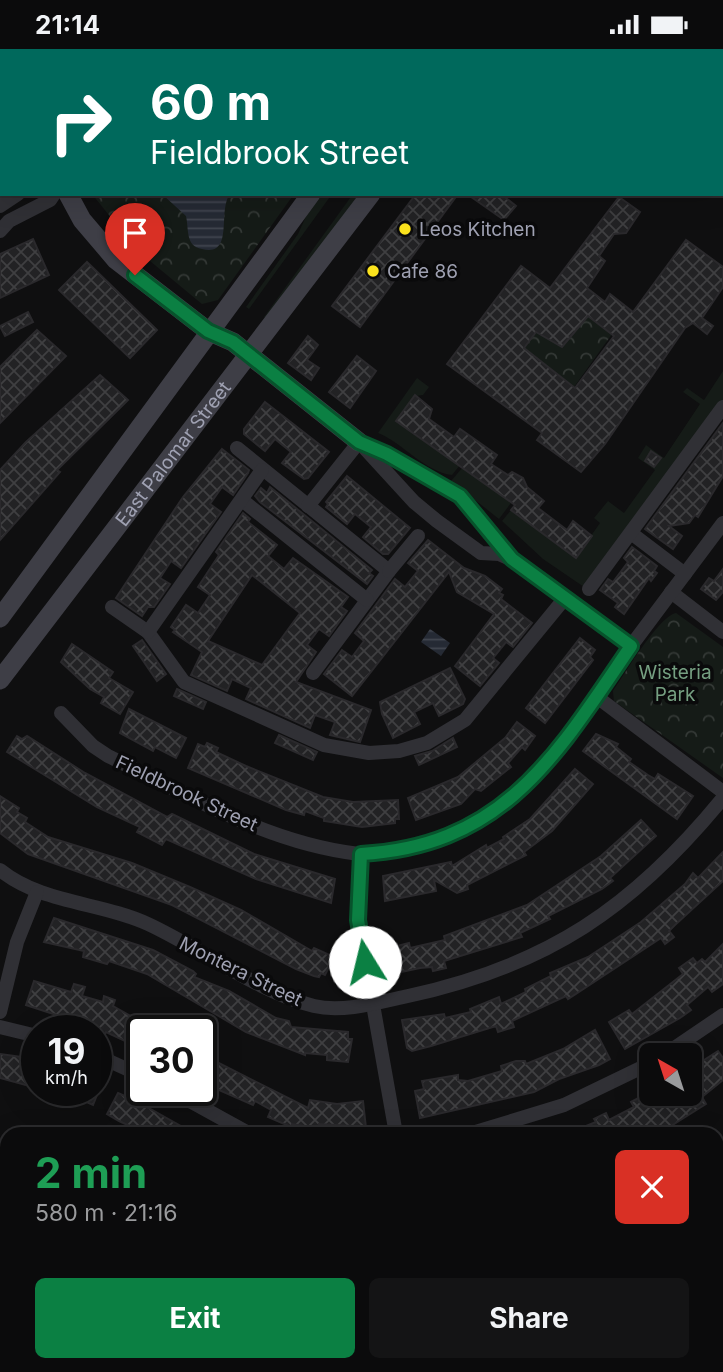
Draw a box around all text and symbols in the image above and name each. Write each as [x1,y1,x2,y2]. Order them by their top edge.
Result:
text: 21:14 [35,9,100,40]
text: 60 m [150,73,271,132]
icon: right [35,77,126,168]
text: Fieldbrook Street [150,133,409,172]
pin [105,203,165,275]
icon: arrive [116,214,154,252]
place label: Leos Kitchen [419,218,536,241]
marker: Leos Kitchen [397,221,413,237]
place label: Cafe 86 [387,260,458,283]
marker: Cafe 86 [365,263,381,279]
street label: East Palomar Street [111,377,236,531]
park label: Wisteria Park [638,661,712,706]
street label: Fieldbrook Street [112,751,261,836]
position arrow [328,925,402,999]
street label: Montera Street [176,932,306,1011]
speed limit sign: 30 [126,1015,217,1106]
text: 19 [48,1030,85,1072]
north arrow [639,1043,702,1106]
map controls [639,1043,702,1106]
text: km/h [45,1067,88,1088]
text: 2 min [35,1147,147,1198]
button: close [615,1150,689,1224]
text: 580 m · 21:16 [35,1199,178,1227]
button: Exit [35,1278,355,1358]
button: Share [369,1278,689,1358]

